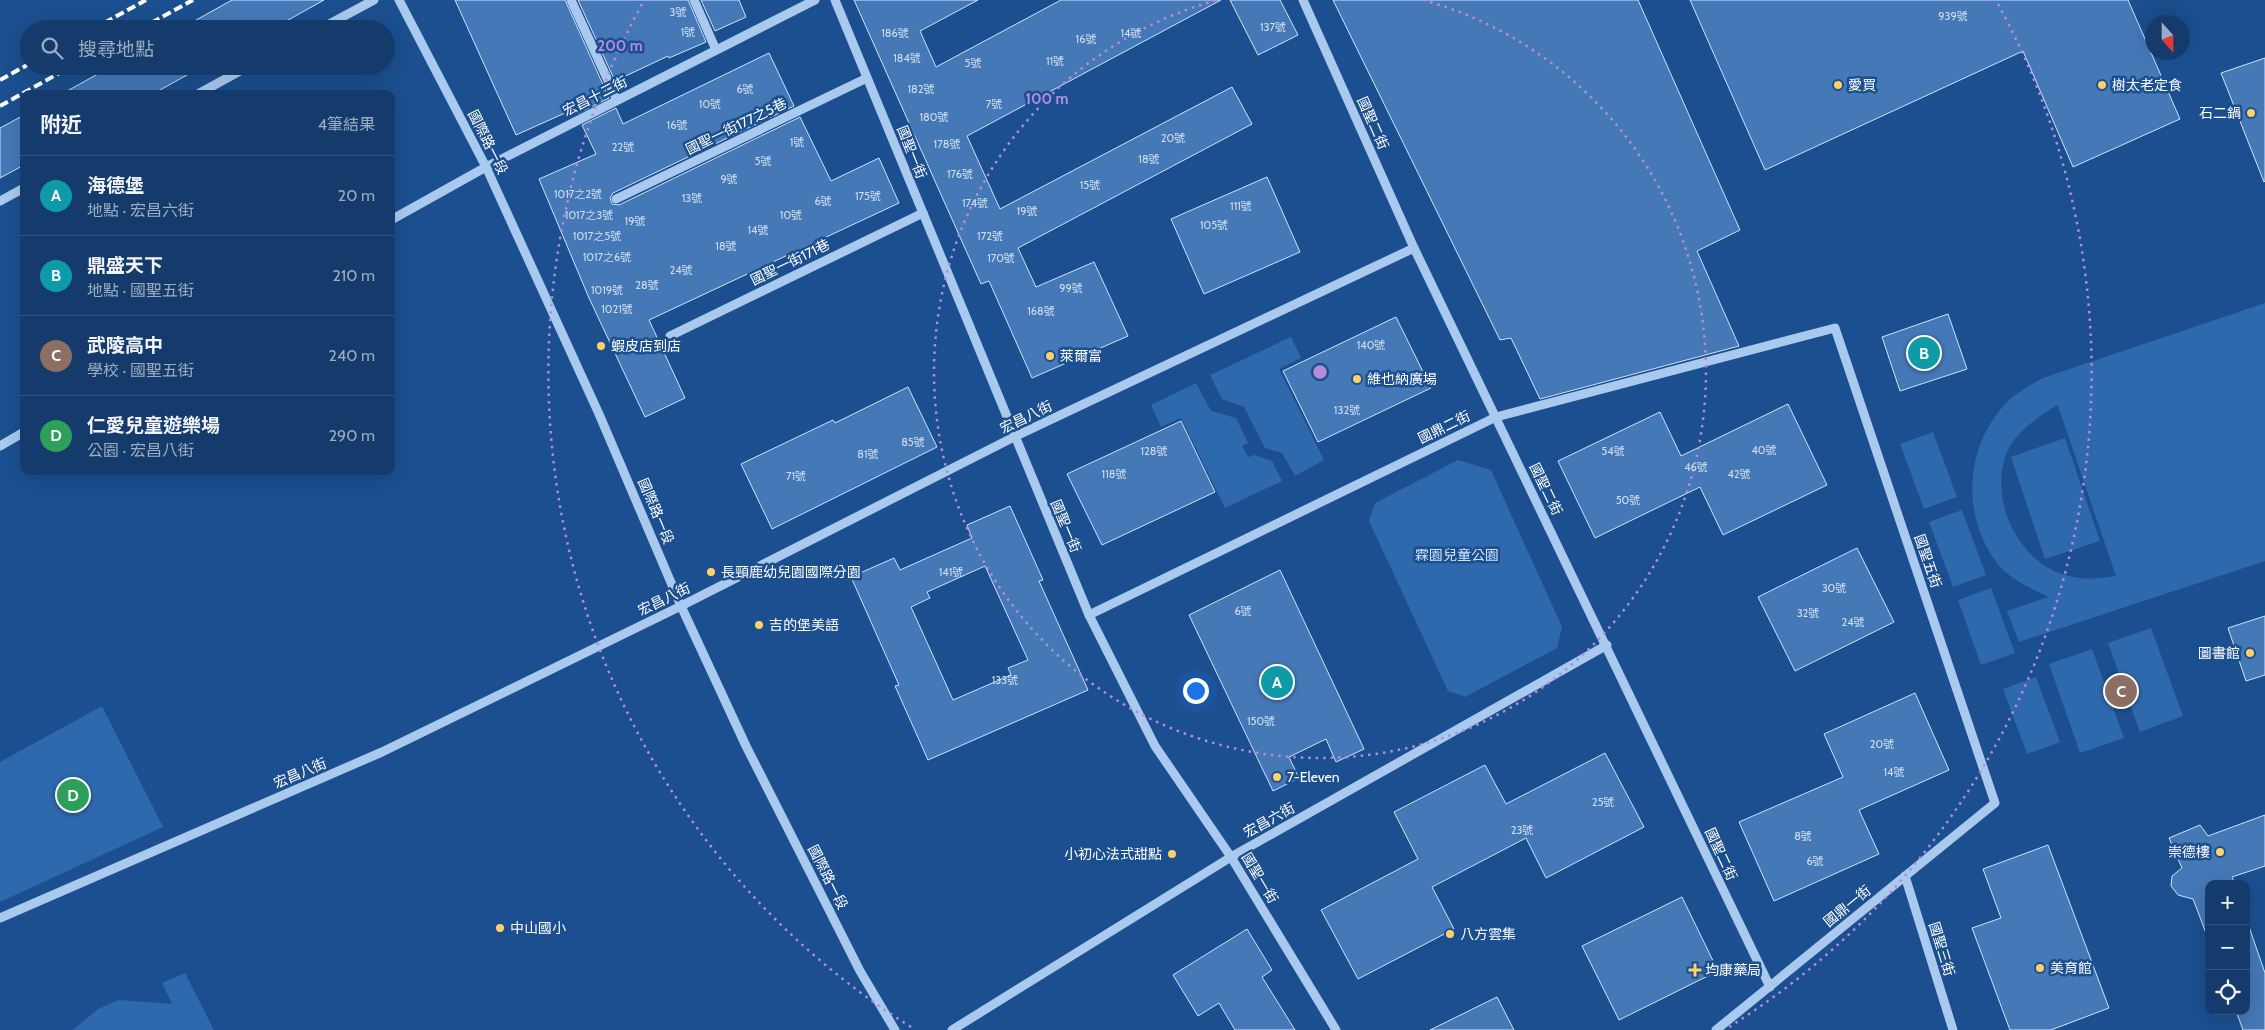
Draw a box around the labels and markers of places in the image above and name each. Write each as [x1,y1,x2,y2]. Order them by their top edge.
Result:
place label: 愛買 [1848,76,1876,94]
place label: 樹太老定食 [2112,76,2182,94]
marker: 愛買 [1832,79,1844,91]
marker: 樹太老定食 [2096,79,2108,91]
place label: 石二鍋 [2199,104,2241,122]
marker: 石二鍋 [2245,107,2257,119]
pin: B [1908,334,1940,372]
place label: 蝦皮店到店 [611,337,681,355]
marker: 蝦皮店到店 [595,340,607,352]
place label: 萊爾富 [1060,347,1102,365]
marker: 萊爾富 [1044,350,1056,362]
centre of rings [1311,363,1329,381]
place label: 維也納廣場 [1367,370,1437,388]
marker: 維也納廣場 [1351,373,1363,385]
place label: 長頸鹿幼兒園國際分園 [721,563,861,581]
marker: 長頸鹿幼兒園國際分園 [705,566,717,578]
place label: 吉的堡美語 [769,616,839,634]
marker: 吉的堡美語 [753,619,765,631]
place label: 圖書館 [2198,644,2240,662]
marker: 圖書館 [2244,647,2256,659]
pin: A [1261,663,1293,701]
pin: C [2105,672,2137,710]
place label: 7-Eleven [1287,768,1340,786]
marker: 7-Eleven [1271,771,1283,783]
pin: D [57,776,89,814]
place label: 崇德樓 [2168,843,2210,861]
place label: 小初心法式甜點 [1064,845,1162,863]
marker: 崇德樓 [2214,846,2226,858]
marker: 小初心法式甜點 [1166,848,1178,860]
place label: 中山國小 [510,919,566,937]
marker: 中山國小 [494,922,506,934]
place label: 八方雲集 [1460,925,1516,943]
marker: 八方雲集 [1444,928,1456,940]
place label: 美育館 [2050,959,2092,977]
place label: 均康藥局 [1705,961,1761,979]
marker: 美育館 [2034,962,2046,974]
marker: 均康藥局 [1689,964,1701,976]

